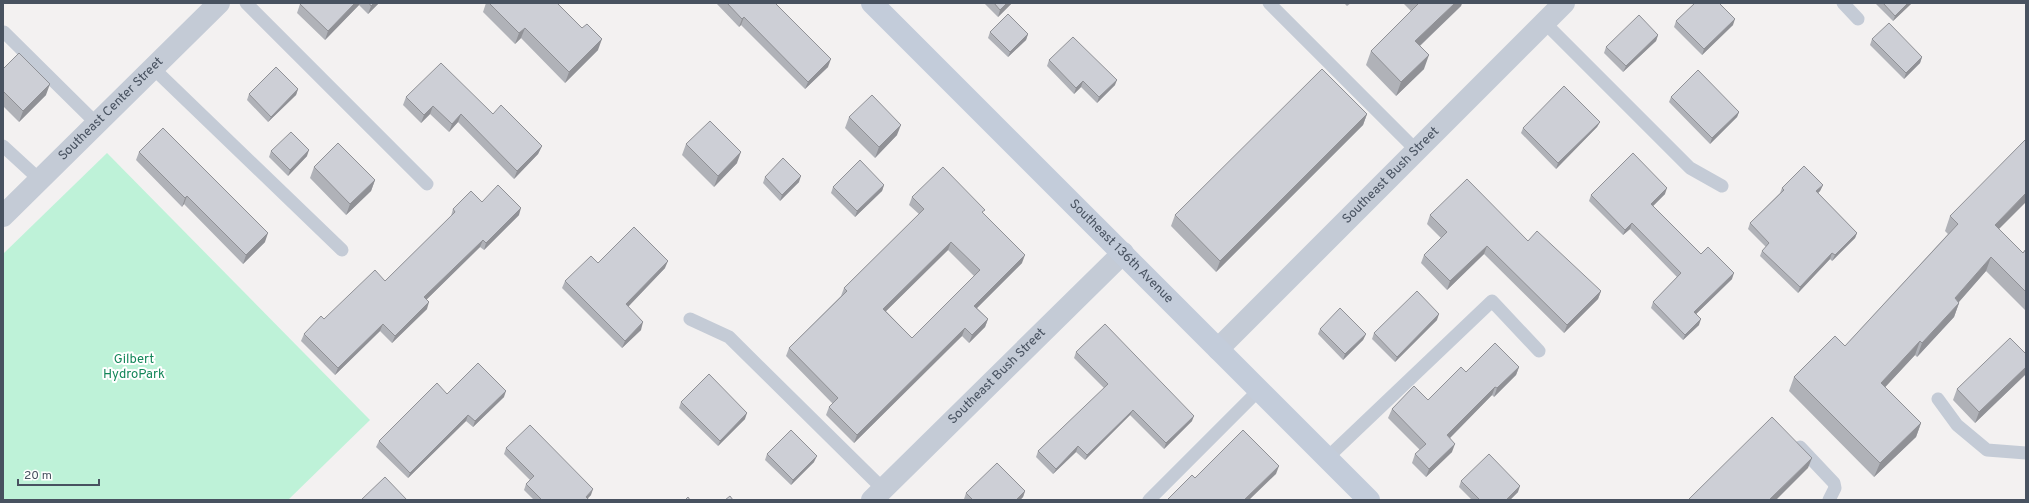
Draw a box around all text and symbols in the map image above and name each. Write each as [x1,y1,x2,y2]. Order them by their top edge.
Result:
street label: Southeast Center Street [56,54,167,164]
street label: Southeast Bush Street [1340,124,1443,227]
street label: Southeast 136th Avenue [1066,197,1176,307]
street label: Southeast Bush Street [945,325,1050,428]
park label: Gilbert HydroPark [103,352,165,383]
scale bar [18,461,99,487]
text: 20 m [24,468,52,484]

